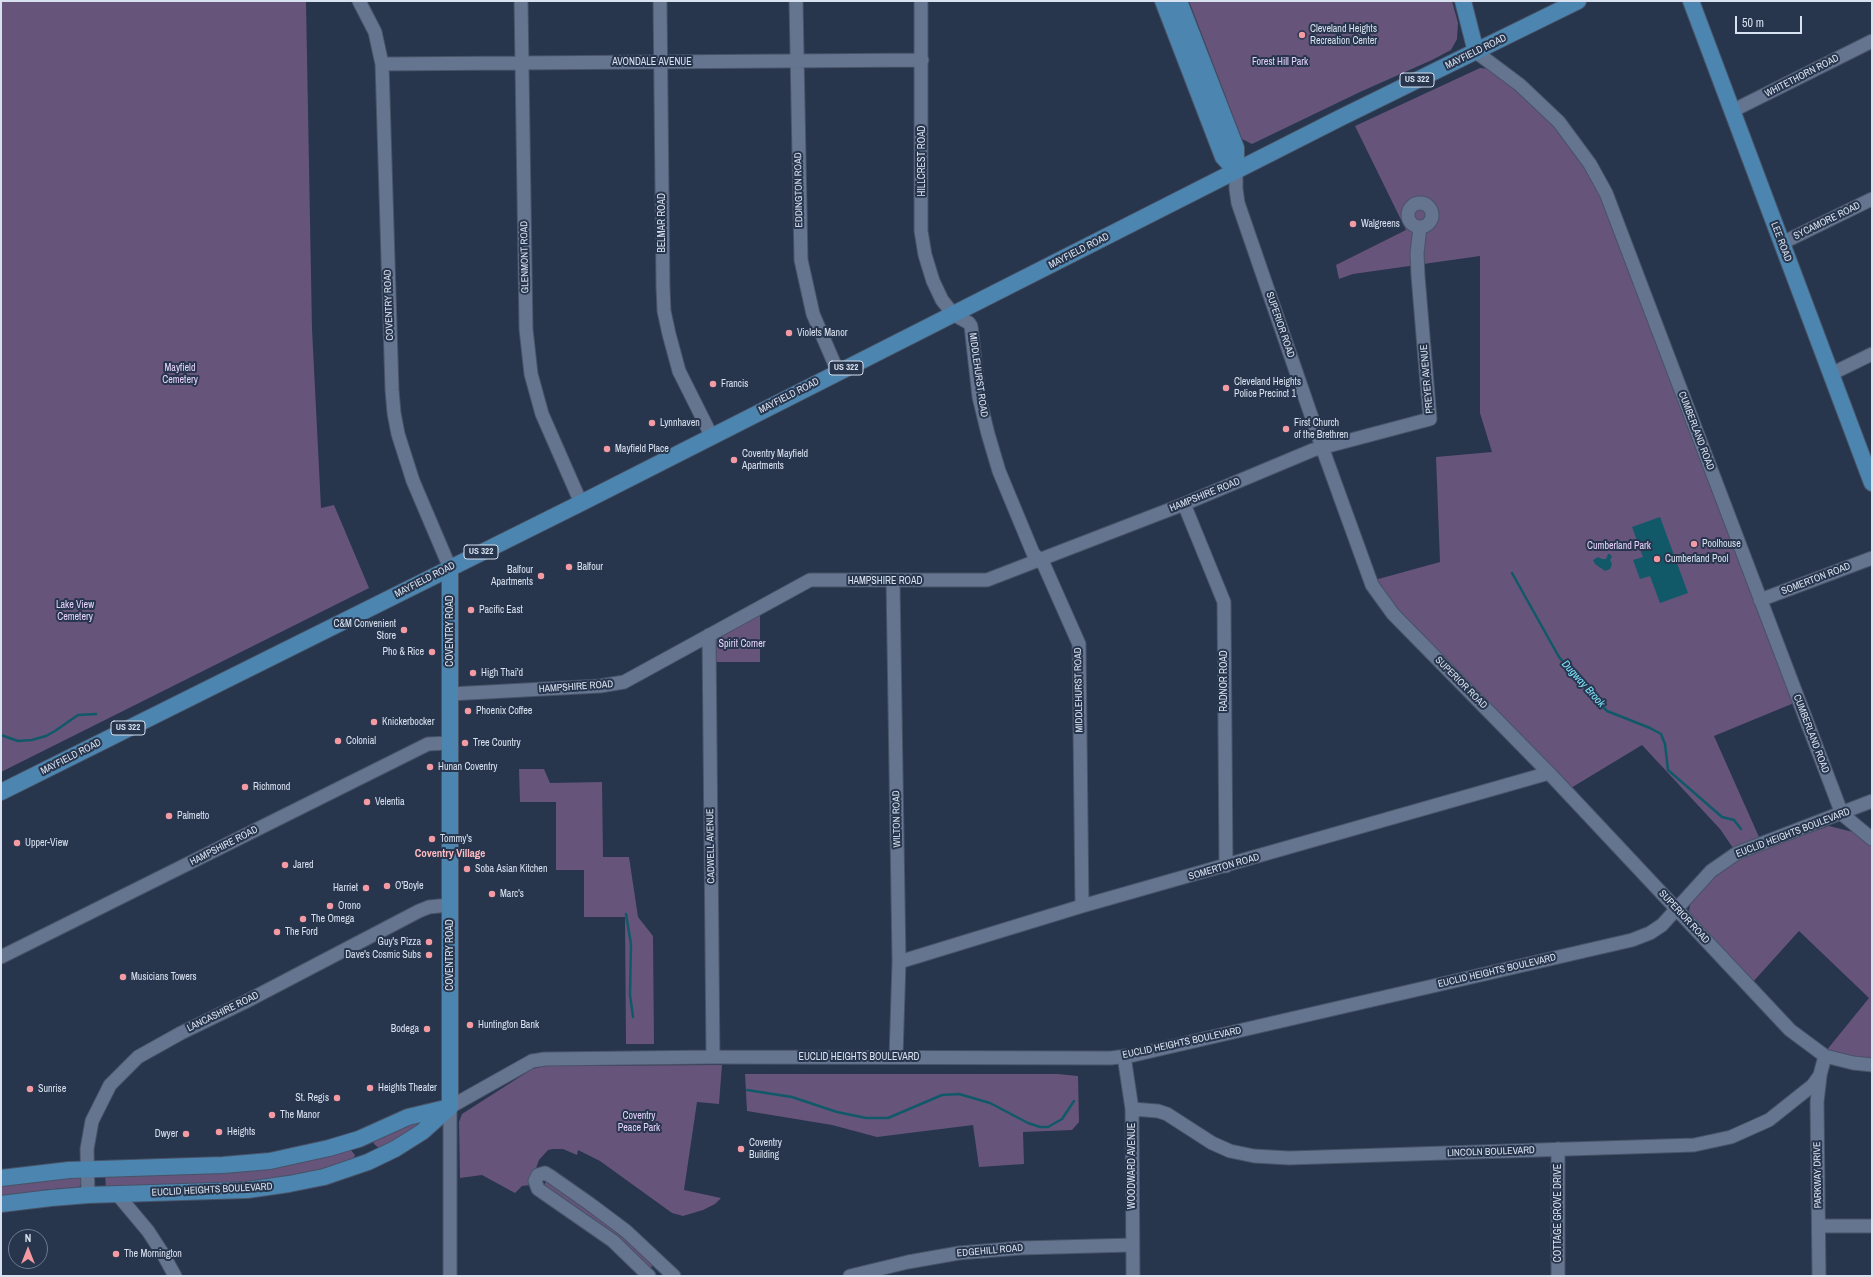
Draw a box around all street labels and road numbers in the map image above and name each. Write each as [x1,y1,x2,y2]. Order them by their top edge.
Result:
street label: MAYFIELD ROAD [1444,32,1508,72]
street label: WHITETHORN ROAD [1763,52,1841,100]
street label: AVONDALE AVENUE [612,56,692,68]
road number: US 322 [1400,73,1434,87]
street label: HILLCREST ROAD [916,125,928,197]
street label: EDDINGTON ROAD [792,152,806,228]
street label: BELMAR ROAD [656,193,668,253]
street label: SYCAMORE ROAD [1792,200,1862,242]
street label: LEE ROAD [1768,220,1794,264]
street label: GLENMONT ROAD [518,221,532,293]
street label: MAYFIELD ROAD [1047,231,1111,271]
street label: COVENTRY ROAD [382,269,396,341]
street label: SUPERIOR ROAD [1263,291,1297,359]
street label: MIDDLEHURST ROAD [966,332,990,418]
street label: PREYER AVENUE [1418,344,1436,414]
road number: US 322 [829,361,863,375]
street label: MAYFIELD ROAD [757,376,821,416]
street label: CUMBERLAND ROAD [1675,390,1717,472]
street label: HAMPSHIRE ROAD [1168,475,1242,515]
road number: US 322 [464,545,498,559]
street label: MAYFIELD ROAD [393,560,457,600]
street label: SOMERTON ROAD [1780,560,1852,598]
street label: HAMPSHIRE ROAD [848,575,922,587]
street label: COVENTRY ROAD [444,595,456,667]
street label: MIDDLEHURST ROAD [1072,647,1086,733]
street label: RADNOR ROAD [1218,650,1230,712]
street label: SUPERIOR ROAD [1432,654,1490,712]
street label: HAMPSHIRE ROAD [538,678,614,696]
street label: CUMBERLAND ROAD [1790,693,1832,775]
road number: US 322 [111,721,145,735]
street label: MAYFIELD ROAD [39,737,103,777]
street label: WILTON ROAD [891,790,903,848]
street label: EUCLID HEIGHTS BOULEVARD [1734,806,1852,860]
street label: CADWELL AVENUE [704,808,718,884]
street label: HAMPSHIRE ROAD [188,824,260,868]
street label: SOMERTON ROAD [1187,851,1261,883]
street label: SUPERIOR ROAD [1656,888,1712,946]
street label: COVENTRY ROAD [444,919,456,991]
street label: EUCLID HEIGHTS BOULEVARD [1437,952,1557,990]
street label: LANCASHIRE ROAD [185,989,261,1035]
street label: EUCLID HEIGHTS BOULEVARD [1122,1025,1242,1061]
street label: EUCLID HEIGHTS BOULEVARD [798,1051,920,1063]
street label: WOODWARD AVENUE [1126,1123,1138,1209]
street label: PARKWAY DRIVE [1811,1141,1825,1209]
street label: LINCOLN BOULEVARD [1447,1144,1535,1160]
street label: COTTAGE GROVE DRIVE [1552,1164,1564,1262]
street label: EUCLID HEIGHTS BOULEVARD [151,1181,273,1199]
street label: EDGEHILL ROAD [956,1242,1024,1260]

